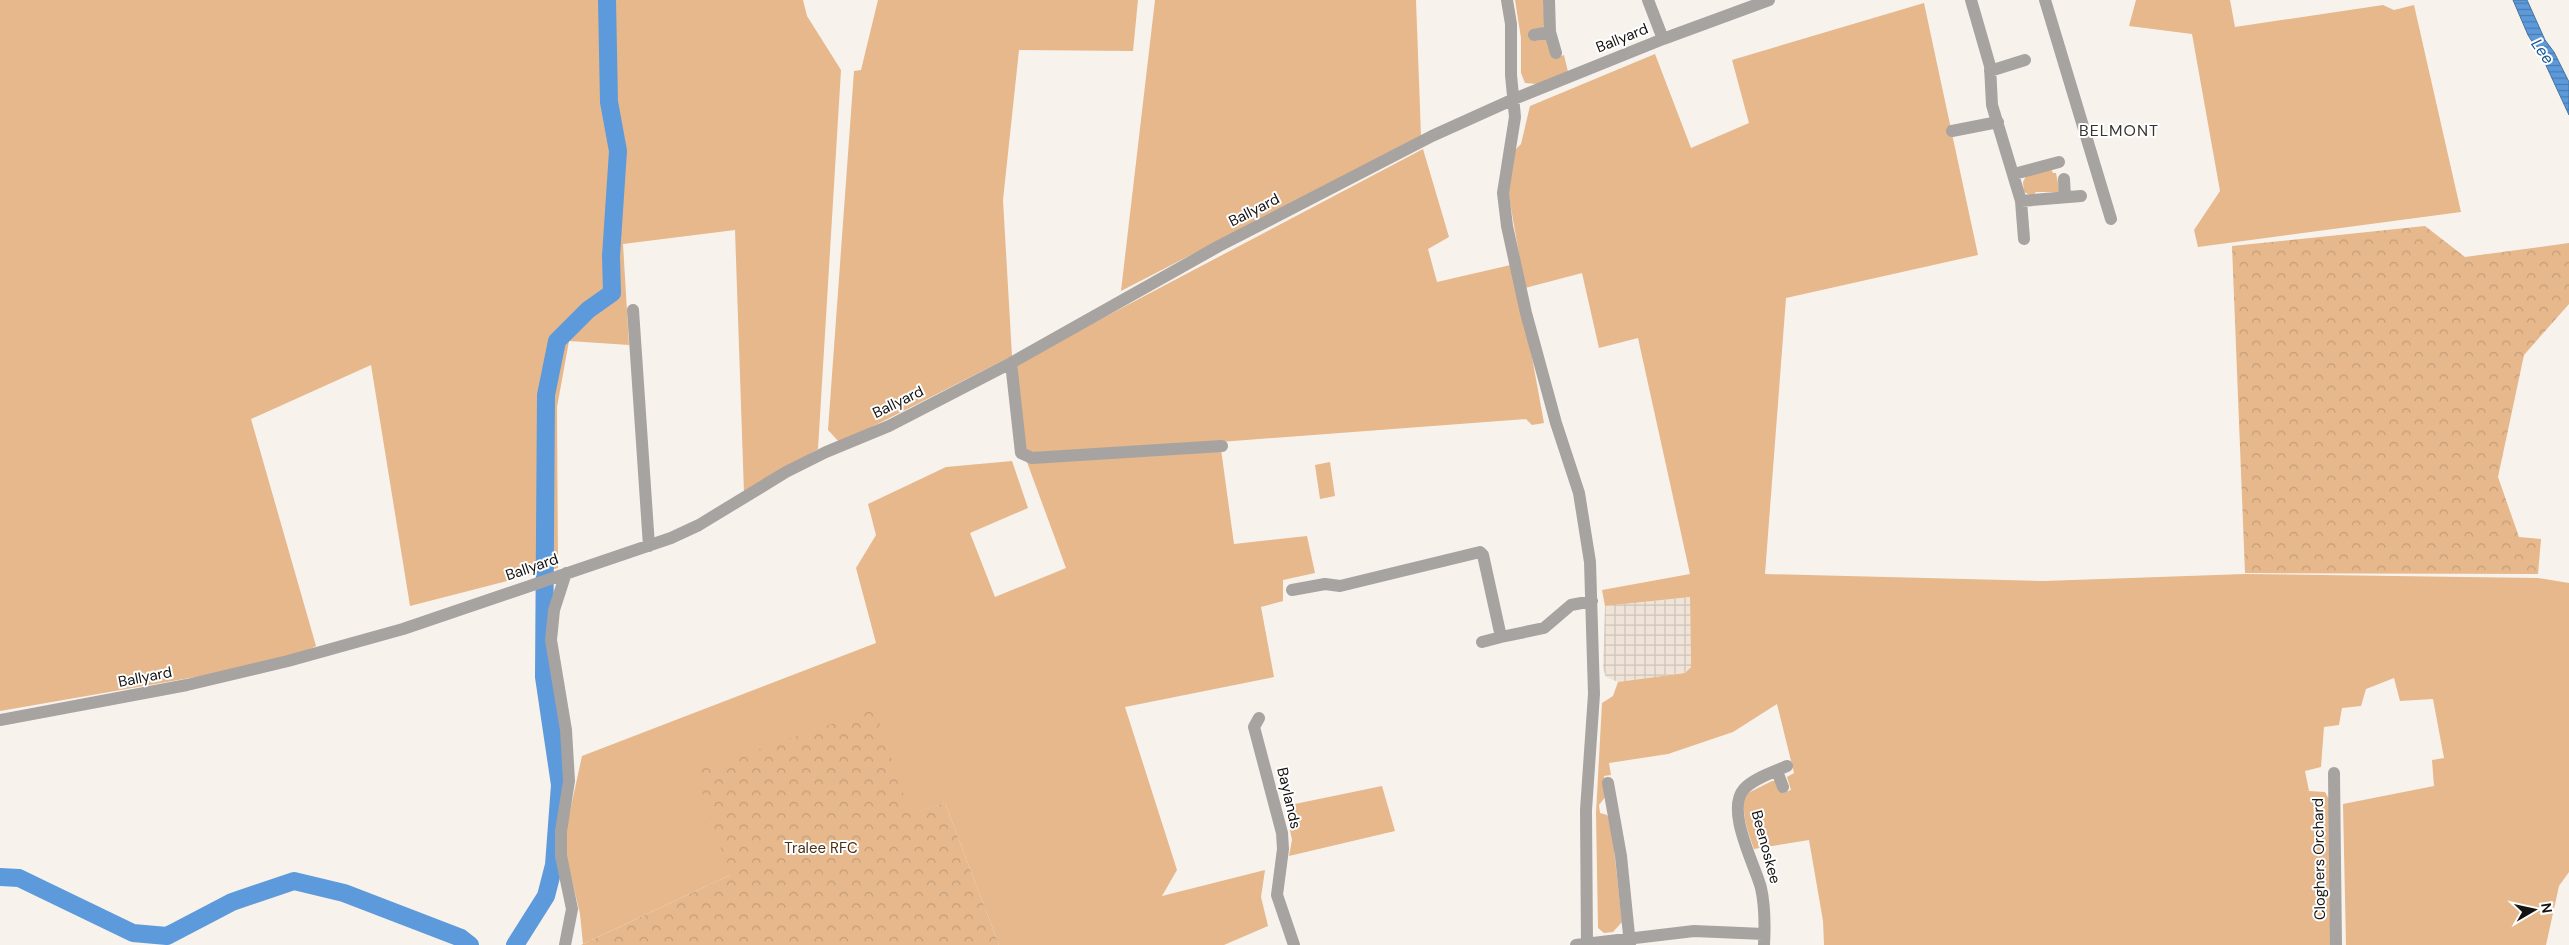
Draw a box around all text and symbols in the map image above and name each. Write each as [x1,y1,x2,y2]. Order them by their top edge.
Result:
street label: Ballyard [1593,18,1651,58]
water label: Lee [2526,34,2559,68]
district label: BELMONT [2079,120,2159,141]
street label: Ballyard [1225,189,1283,231]
street label: Ballyard [869,381,927,423]
street label: Ballyard [503,549,561,585]
street label: Ballyard [116,662,174,692]
street label: Baylands [1272,765,1306,831]
street label: Cloghers Orchard [2308,798,2330,920]
street label: Beenoskee [1747,808,1785,886]
park label: Tralee RFC [784,838,858,858]
north arrow [2509,885,2559,935]
text: N [2537,902,2557,914]

